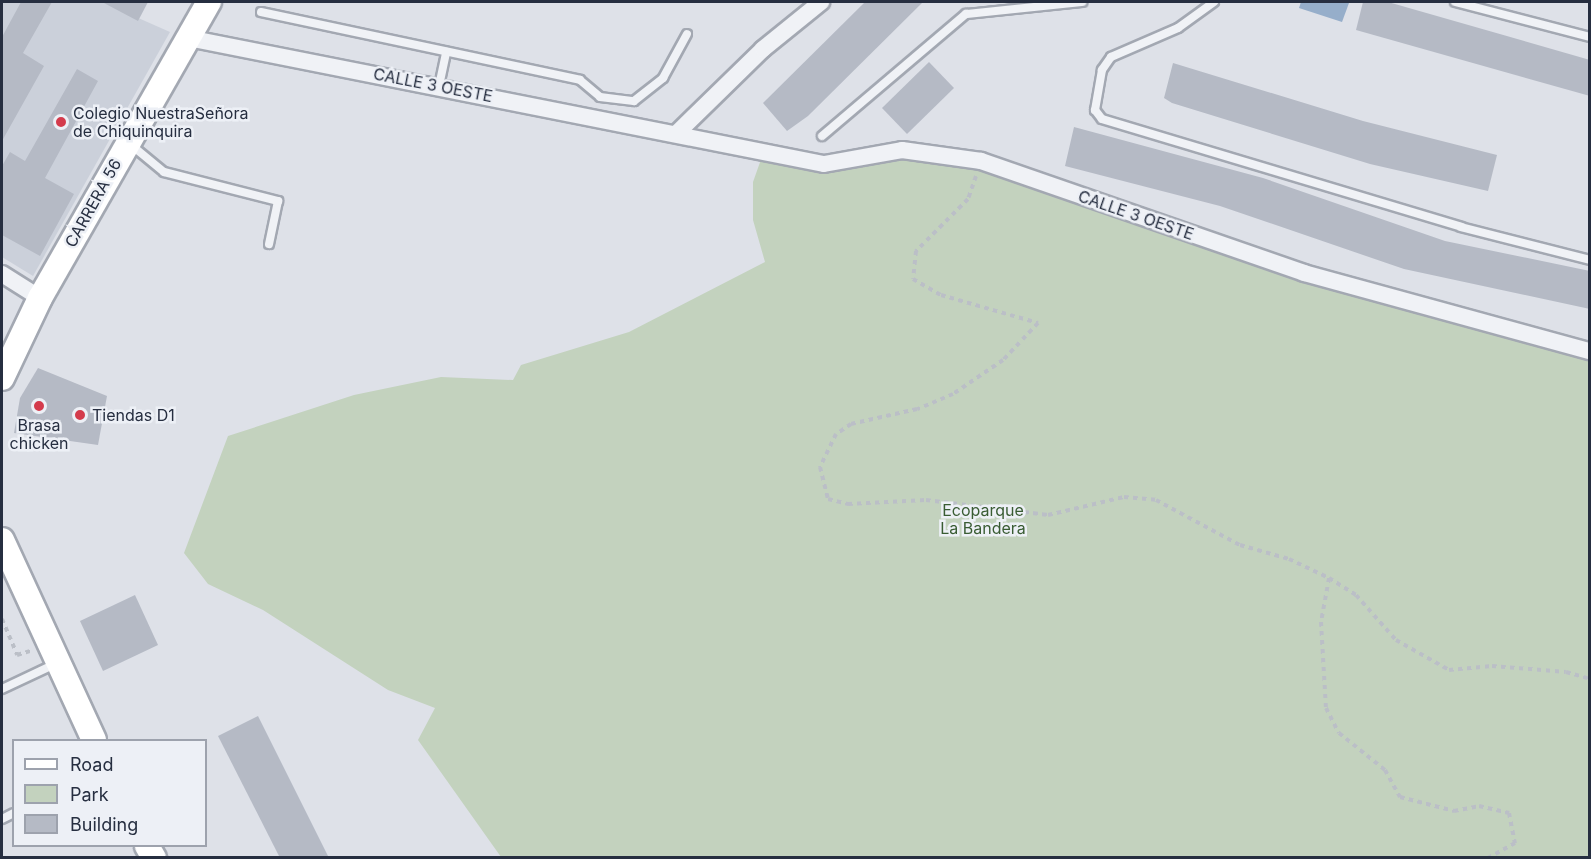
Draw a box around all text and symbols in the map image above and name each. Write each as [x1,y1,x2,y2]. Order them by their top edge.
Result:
street label: CALLE 3 OESTE [372,64,494,106]
place label: Colegio NuestraSeñora de Chiquinquira [73,103,248,141]
marker: Colegio NuestraSeñora de Chiquinquira [54,115,68,129]
street label: CARRERA 56 [61,155,125,251]
street label: CALLE 3 OESTE [1076,186,1196,244]
marker: Brasa chicken [32,399,46,413]
place label: Tiendas D1 [92,405,175,425]
marker: Tiendas D1 [73,408,87,422]
place label: Brasa chicken [10,415,68,453]
park label: Ecoparque La Bandera [940,500,1026,538]
legend [12,739,207,847]
text: Road [70,754,113,775]
text: Park [70,784,109,805]
text: Building [70,814,138,835]

